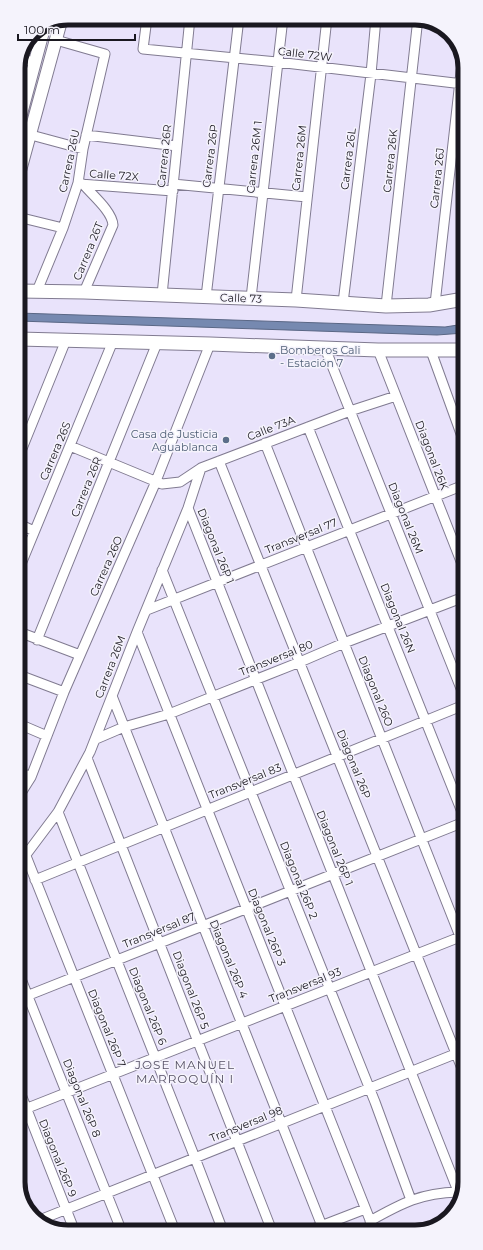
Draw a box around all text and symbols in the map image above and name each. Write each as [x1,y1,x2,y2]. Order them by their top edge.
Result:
scale bar [18,16,135,42]
text: 100 m [24,22,60,37]
street label: Calle 72W [277,44,333,64]
street label: Carrera 26M 1 [243,120,265,194]
street label: Carrera 26P [199,123,221,188]
street label: Carrera 26R [154,124,174,188]
street label: Carrera 26M [289,124,309,192]
street label: Carrera 26L [337,127,359,191]
street label: Carrera 26U [55,128,83,194]
street label: Carrera 26K [380,129,400,193]
street label: Carrera 26J [427,147,447,209]
street label: Calle 72X [89,166,140,184]
street label: Carrera 26T [70,219,106,282]
street label: Calle 73 [220,290,262,306]
place label: Bomberos Cali - Estación 7 [280,343,361,370]
marker: Bomberos Cali - Estación 7 [267,351,277,361]
street label: Calle 73A [245,412,297,444]
street label: Diagonal 26K [412,418,452,492]
street label: Carrera 26S [36,419,74,482]
place label: Casa de Justicia Aguablanca [131,427,218,454]
marker: Casa de Justicia Aguablanca [221,435,231,445]
street label: Carrera 26R [68,455,104,519]
street label: Diagonal 26M [385,480,427,556]
street label: Diagonal 26P 1 [194,506,238,586]
street label: Transversal 77 [263,515,339,557]
street label: Carrera 26O [86,533,126,599]
street label: Diagonal 26N [378,581,418,655]
street label: Carrera 26M [92,634,128,700]
street label: Transversal 80 [237,637,315,679]
street label: Diagonal 26O [355,654,397,728]
street label: Diagonal 26P [334,727,374,801]
street label: Transversal 83 [207,760,283,802]
street label: Diagonal 26P 1 [313,808,357,888]
street label: Diagonal 26P 2 [277,839,321,921]
street label: Diagonal 26P 3 [245,886,289,968]
street label: Transversal 87 [121,909,197,951]
street label: Diagonal 26P 4 [207,918,251,1001]
street label: Diagonal 26P 5 [170,949,212,1031]
street label: Transversal 93 [267,964,343,1006]
street label: Diagonal 26P 6 [126,965,170,1047]
street label: Diagonal 26P 7 [85,987,129,1069]
street label: Diagonal 26P 8 [60,1057,104,1139]
district label: JOSE MANUEL MARROQUÍN I [134,1057,235,1086]
street label: Transversal 98 [207,1103,285,1145]
street label: Diagonal 26P 9 [36,1117,80,1199]

